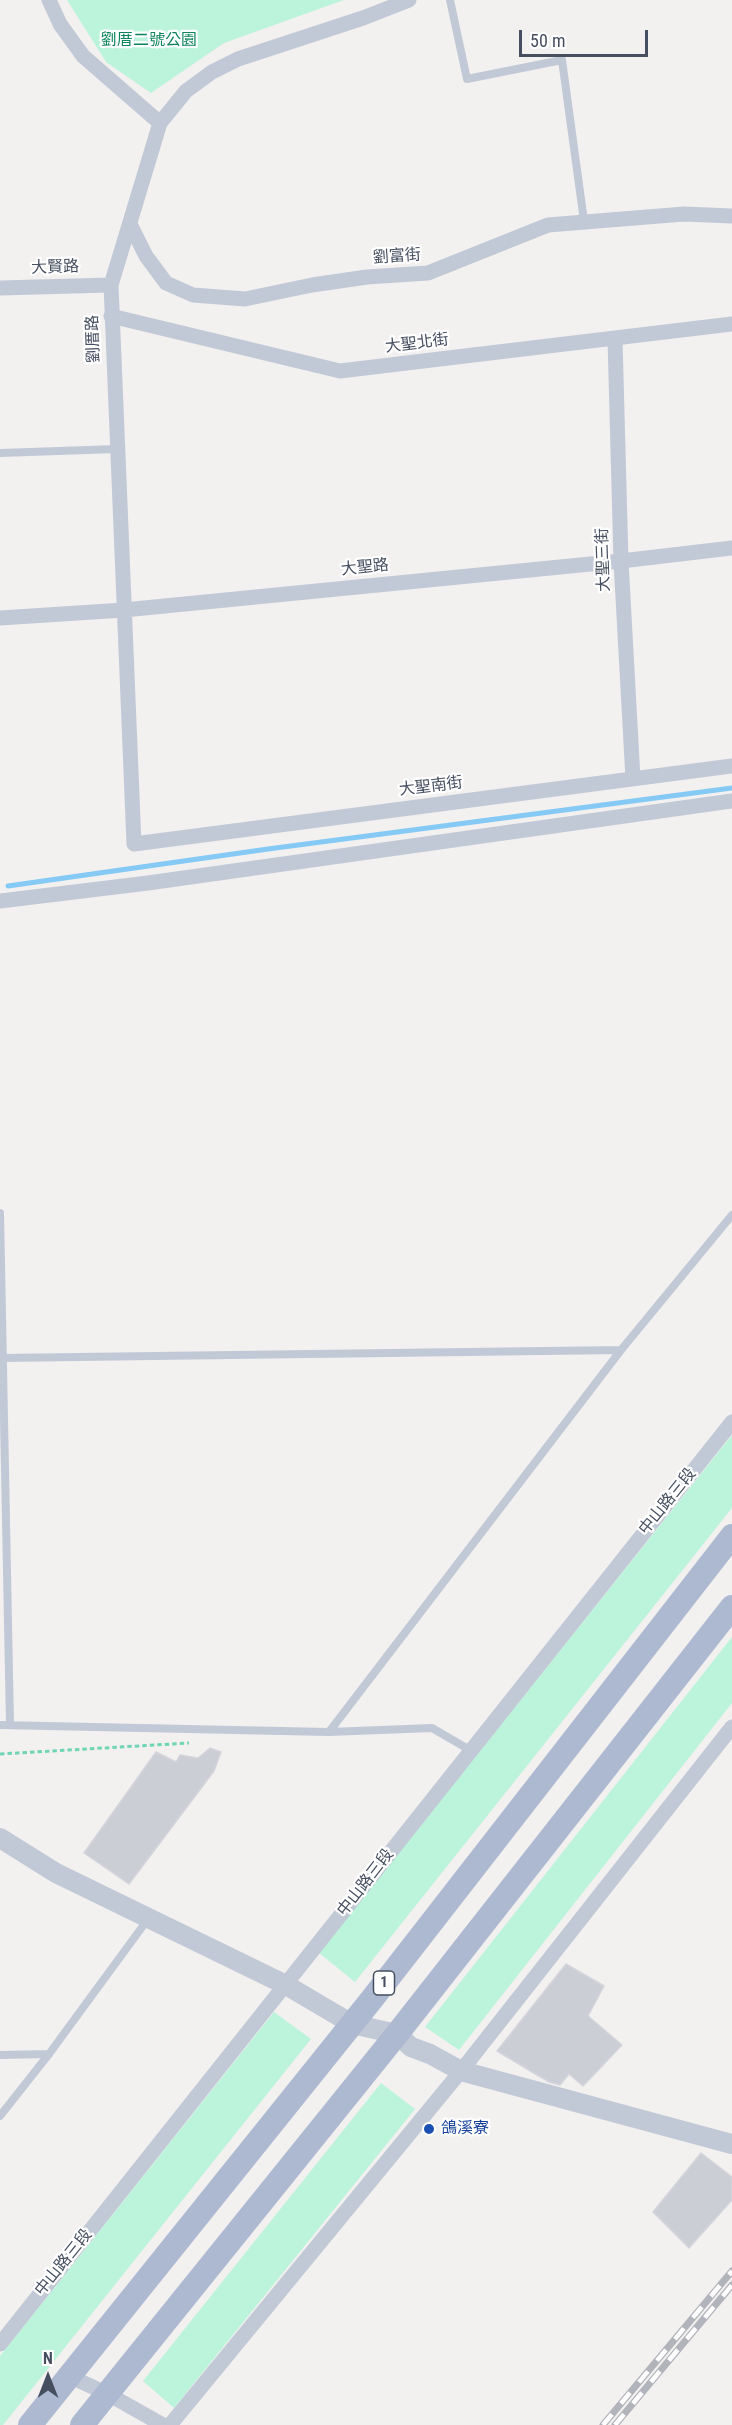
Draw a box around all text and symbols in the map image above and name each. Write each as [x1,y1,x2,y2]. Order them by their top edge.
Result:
scale bar [522,18,651,56]
text: 50 m [530,30,565,51]
park label: 劉厝二號公園 [101,31,197,51]
street label: 劉富街 [372,246,422,268]
street label: 大賢路 [31,258,79,278]
street label: 劉厝路 [84,315,104,363]
street label: 大聖北街 [384,331,450,357]
street label: 大聖三街 [593,528,615,592]
street label: 大聖路 [340,556,390,580]
street label: 大聖南街 [398,774,464,800]
street label: 中山路三段 [635,1465,701,1539]
street label: 中山路三段 [334,1846,398,1920]
road number: 1 [374,1971,394,1995]
place label: 鴿溪寮 [441,2119,489,2139]
marker: 鴿溪寮 [422,2122,436,2136]
street label: 中山路三段 [31,2226,97,2300]
north arrow [18,2347,78,2407]
text: N [43,2349,53,2368]

